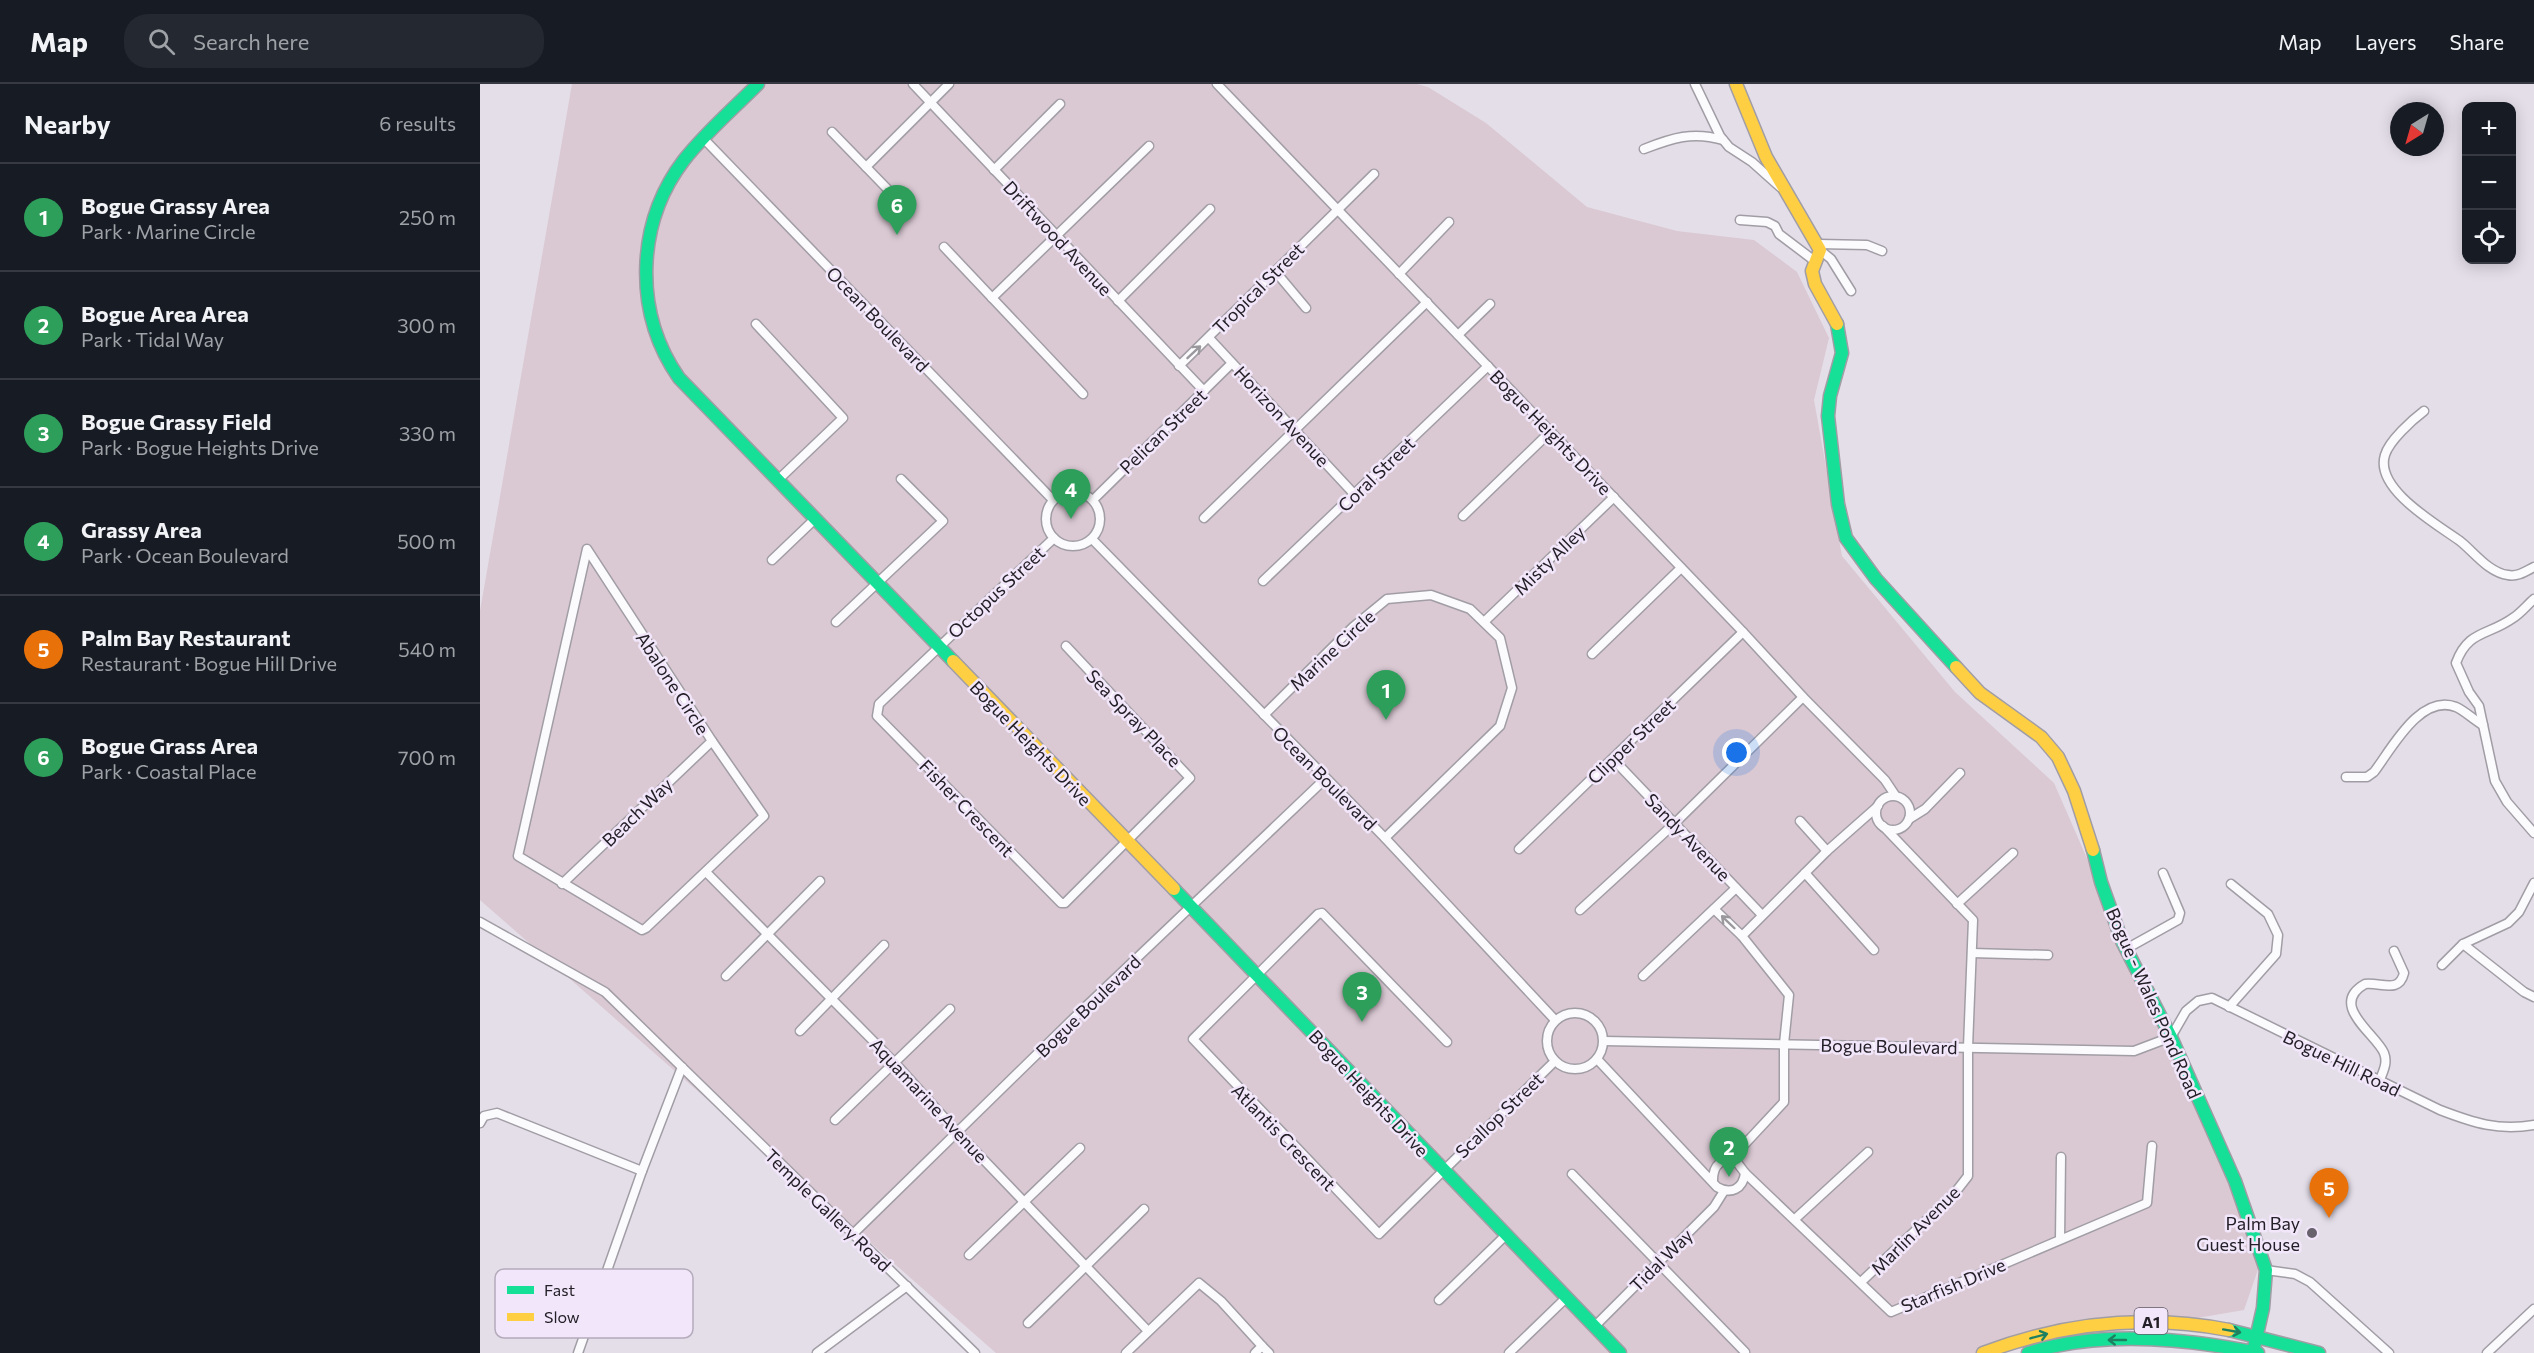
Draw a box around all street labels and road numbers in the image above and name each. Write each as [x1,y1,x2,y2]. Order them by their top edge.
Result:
street label: Driftwood Avenue [999,176,1117,300]
street label: Tropical Street [1208,238,1308,338]
street label: Ocean Boulevard [822,262,934,376]
street label: Horizon Avenue [1230,361,1334,471]
street label: Bogue Heights Drive [1486,365,1616,499]
street label: Pelican Street [1115,384,1211,478]
street label: Coral Street [1333,432,1419,516]
street label: Misty Alley [1509,521,1589,599]
street label: Octopus Street [943,541,1049,643]
street label: Marine Circle [1285,605,1379,695]
street label: Abalone Circle [632,628,714,738]
street label: Sea Spray Place [1082,665,1186,771]
street label: Bogue Heights Drive [966,676,1096,810]
street label: Clipper Street [1582,694,1680,788]
street label: Ocean Boulevard [1268,721,1382,835]
street label: Fisher Crescent [915,755,1019,861]
street label: Beach Way [597,773,677,851]
street label: Sandy Avenue [1641,789,1735,885]
street label: Bogue - Wales Pond Road [2102,904,2206,1102]
street label: Bogue Boulevard [1031,950,1145,1062]
street label: Bogue Heights Drive [1305,1025,1433,1161]
street label: Bogue Hill Road [2280,1025,2404,1101]
street label: Aquamarine Avenue [866,1033,992,1167]
street label: Bogue Boulevard [1820,1034,1958,1058]
street label: Scallop Street [1450,1068,1548,1162]
street label: Atlantis Crescent [1227,1079,1341,1195]
street label: Temple Gallery Road [760,1144,896,1276]
street label: Marlin Avenue [1866,1181,1964,1279]
street label: Tidal Way [1625,1224,1697,1296]
street label: Starfish Drive [1897,1253,2009,1317]
road number: A1 [2134,1308,2168,1334]

